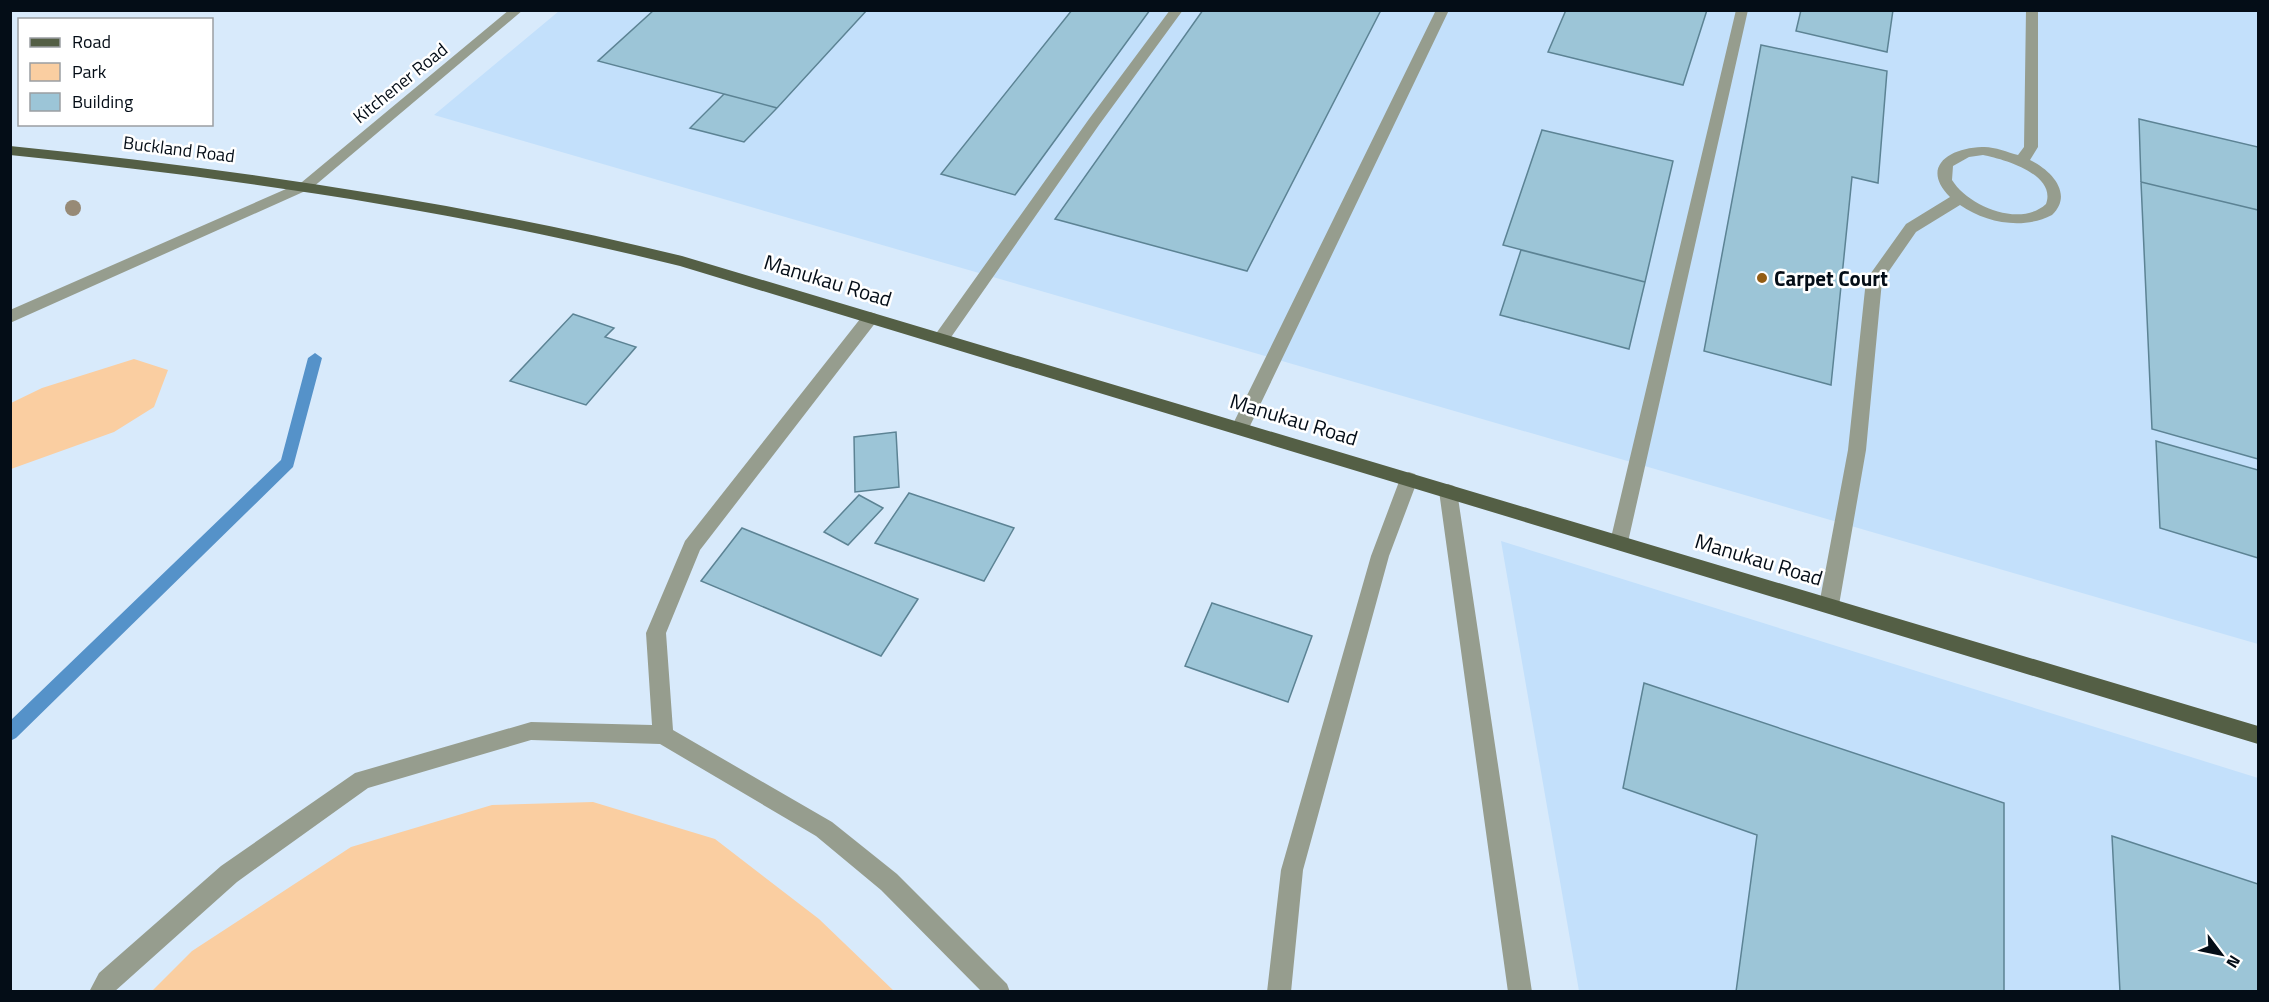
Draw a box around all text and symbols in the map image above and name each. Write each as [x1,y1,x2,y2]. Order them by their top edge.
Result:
legend [18,18,213,126]
text: Road [72,28,111,55]
street label: Kitchener Road [347,36,453,130]
text: Park [72,58,107,85]
text: Building [72,88,133,115]
street label: Buckland Road [122,129,236,169]
street label: Manukau Road [760,245,896,315]
place label: Carpet Court [1774,262,1888,294]
marker: Carpet Court [1755,271,1769,285]
street label: Manukau Road [1226,384,1362,454]
street label: Manukau Road [1691,524,1827,594]
north arrow [2191,924,2251,984]
text: N [2221,951,2247,973]

